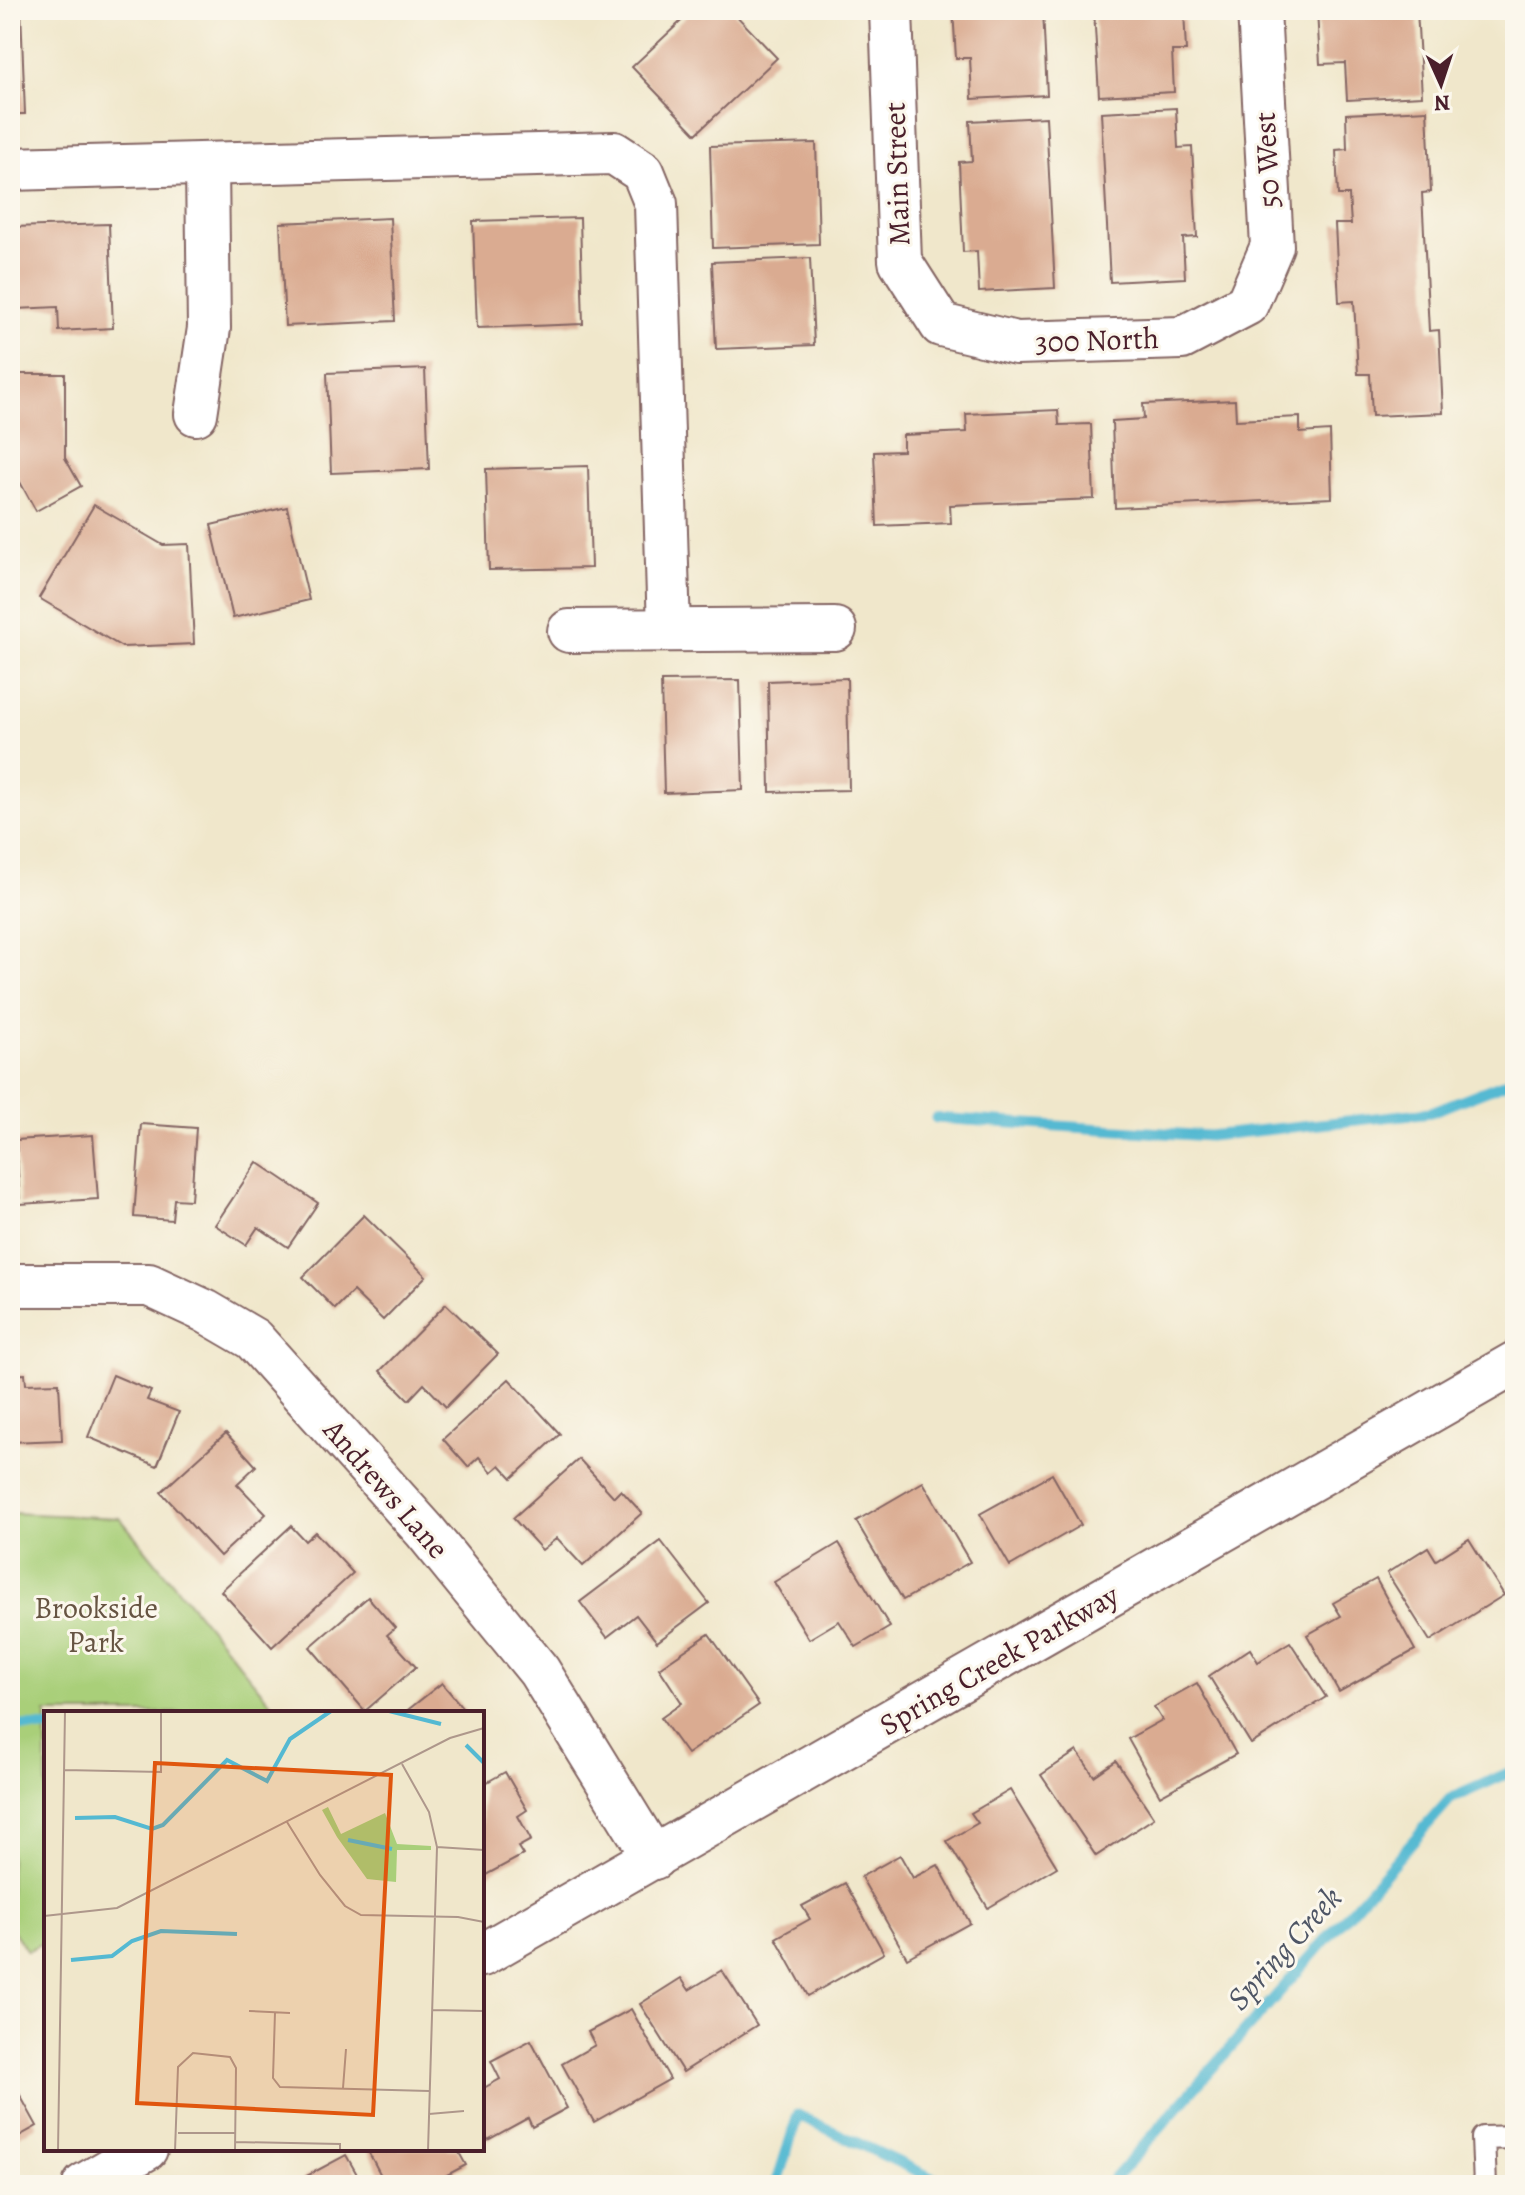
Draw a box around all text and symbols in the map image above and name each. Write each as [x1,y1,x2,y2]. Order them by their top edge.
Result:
north arrow [1401,44,1481,124]
text: N [1433,88,1451,118]
street label: Main Street [875,101,919,247]
street label: 50 West [1245,111,1289,209]
street label: 300 North [1034,318,1160,362]
street label: Andrews Lane [314,1410,458,1567]
street label: Spring Creek Parkway [872,1575,1126,1745]
park label: Brookside Park [34,1588,158,1662]
inset map [44,1711,484,2151]
water label: Spring Creek [1217,1877,1351,2019]

